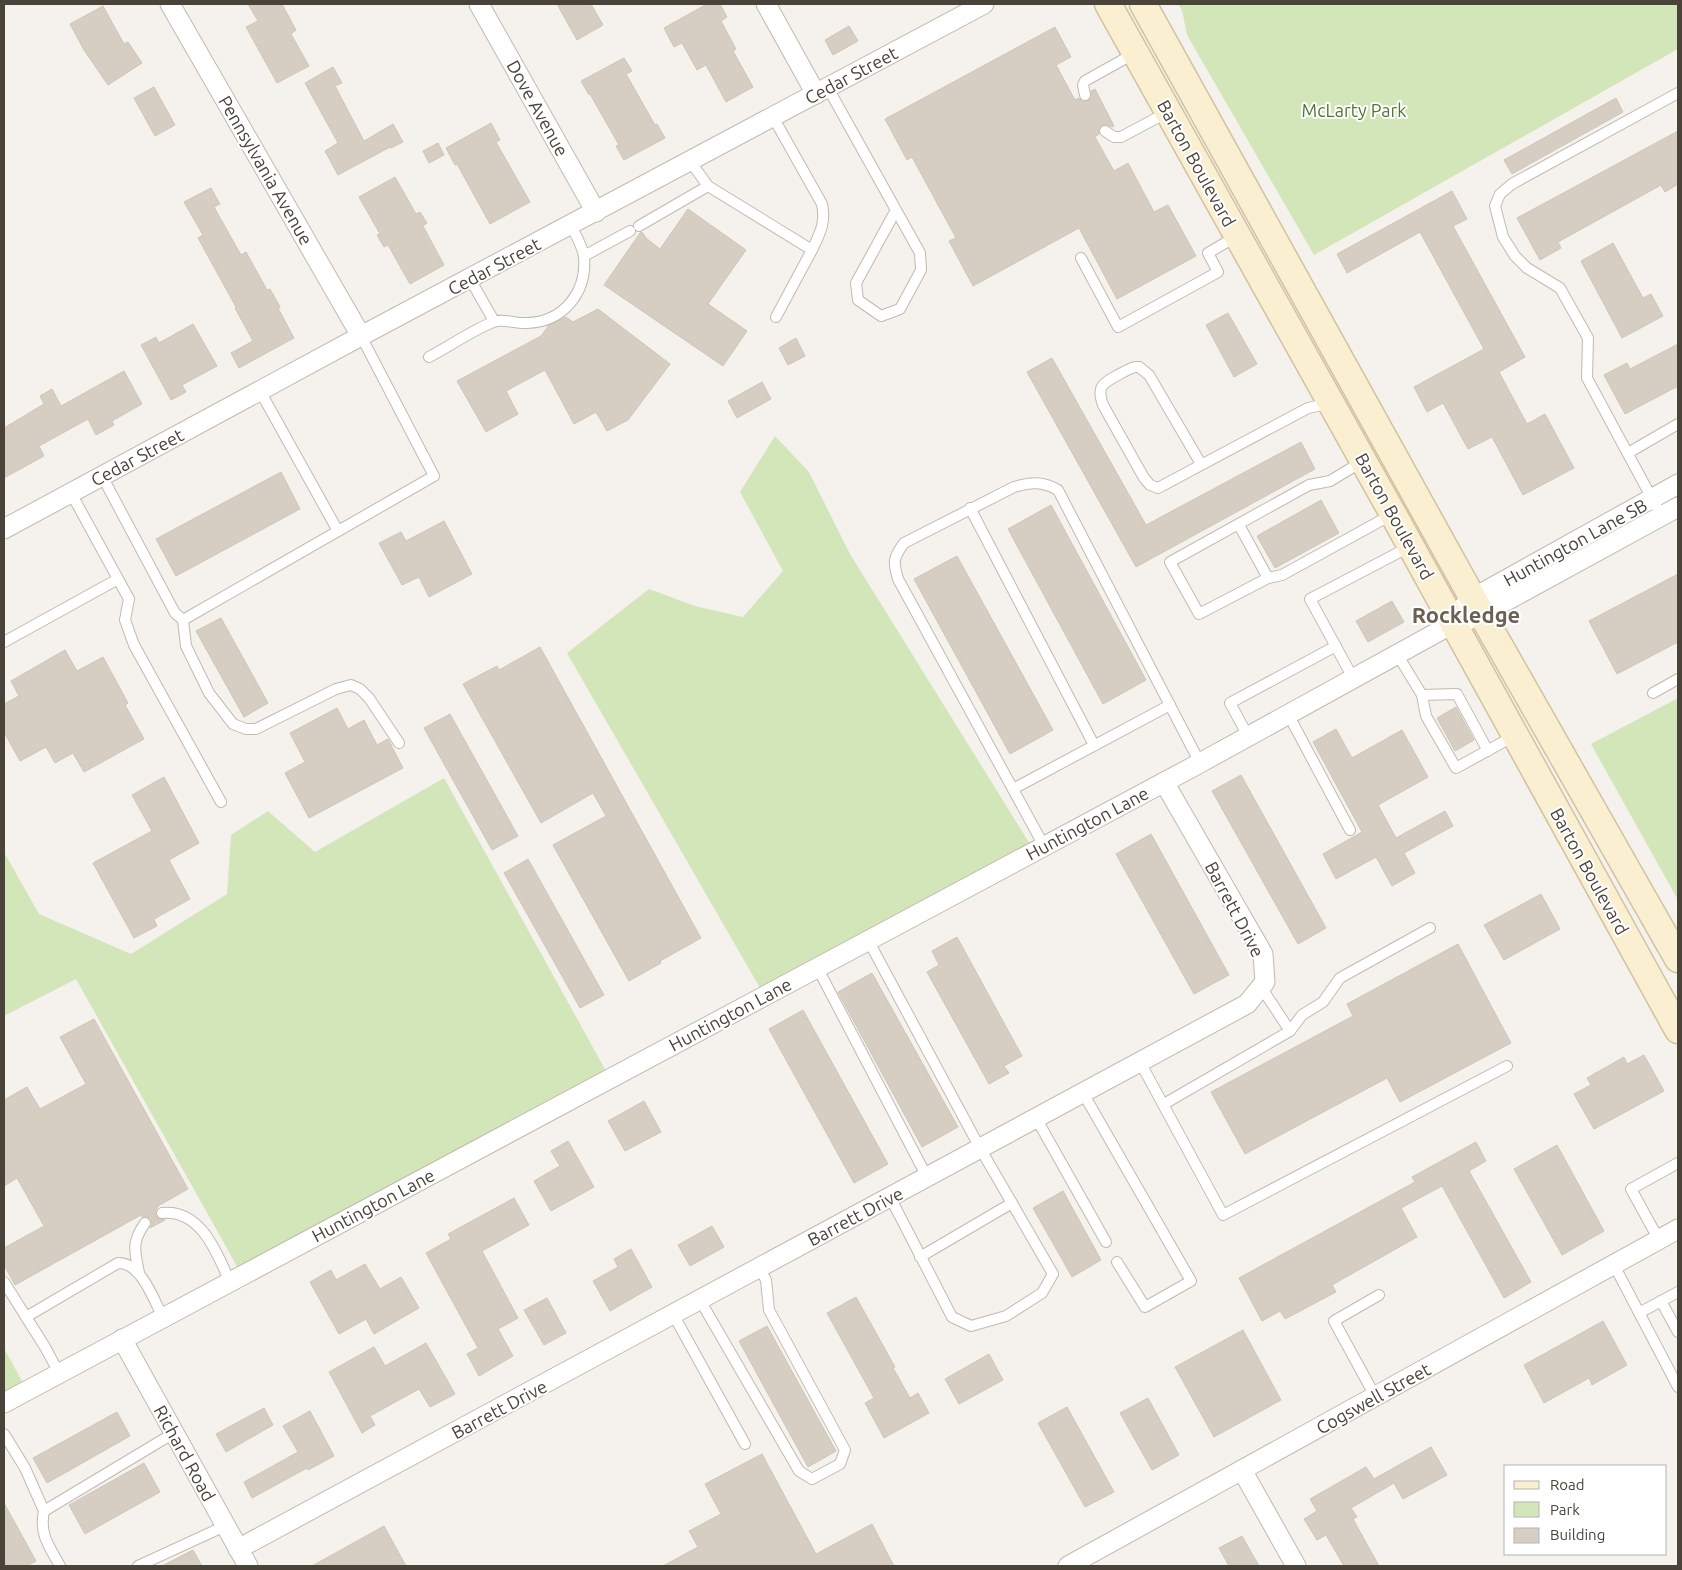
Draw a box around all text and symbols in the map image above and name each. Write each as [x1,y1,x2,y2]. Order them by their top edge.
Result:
street label: Cedar Street [801,42,901,108]
street label: Dove Avenue [503,57,573,159]
street label: Pennsylvania Avenue [215,92,317,248]
street label: Barton Boulevard [1154,96,1240,230]
park label: McLarty Park [1302,100,1406,120]
street label: Cedar Street [444,233,544,299]
street label: Cedar Street [87,424,187,490]
street label: Barton Boulevard [1352,449,1438,583]
street label: Huntington Lane SB [1500,494,1650,590]
district label: Rockledge [1412,602,1520,627]
street label: Huntington Lane [1022,782,1152,864]
street label: Barton Boulevard [1547,804,1633,938]
street label: Barrett Drive [1202,858,1268,960]
street label: Huntington Lane [665,973,795,1055]
street label: Huntington Lane [308,1164,438,1246]
street label: Barrett Drive [804,1183,906,1249]
street label: Cogswell Street [1312,1358,1434,1438]
street label: Barrett Drive [448,1376,550,1442]
street label: Richard Road [150,1402,220,1504]
legend [1504,1465,1667,1555]
text: Road [1550,1476,1585,1493]
text: Park [1550,1501,1580,1518]
text: Building [1550,1526,1605,1543]

